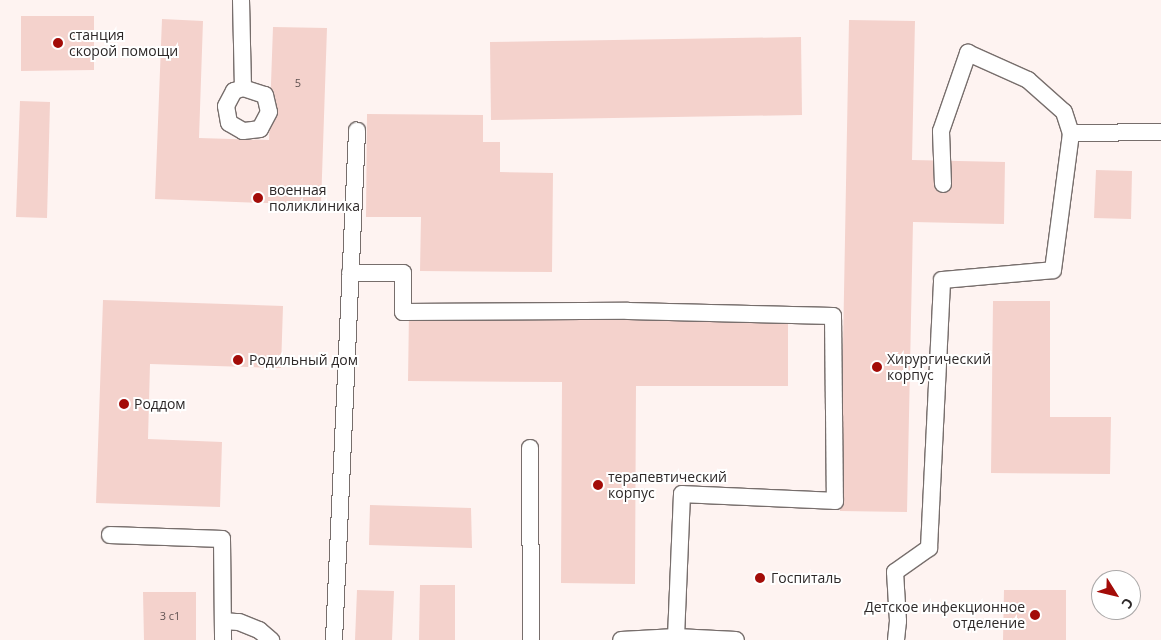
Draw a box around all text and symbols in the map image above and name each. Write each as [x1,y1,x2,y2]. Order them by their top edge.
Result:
place label: станция скорой помощи [69,27,178,59]
marker: станция скорой помощи [51,36,65,50]
house number: 5 [295,76,301,90]
place label: военная поликлиника [269,182,360,214]
marker: военная поликлиника [251,191,265,205]
place label: Хирургический корпус [887,351,991,384]
place label: Родильный дом [249,352,358,368]
marker: Родильный дом [231,353,245,367]
marker: Хирургический корпус [871,361,883,373]
place label: Роддом [134,396,186,412]
marker: Роддом [118,398,130,410]
place label: терапевтический корпус [608,469,727,502]
marker: терапевтический корпус [592,479,604,491]
place label: Госпиталь [771,570,842,586]
north arrow [1091,570,1141,620]
marker: Госпиталь [753,571,767,585]
text: С [1117,594,1138,613]
place label: Детское инфекционное отделение [864,599,1025,632]
house number: 3 с1 [160,609,180,623]
marker: Детское инфекционное отделение [1029,609,1041,621]

